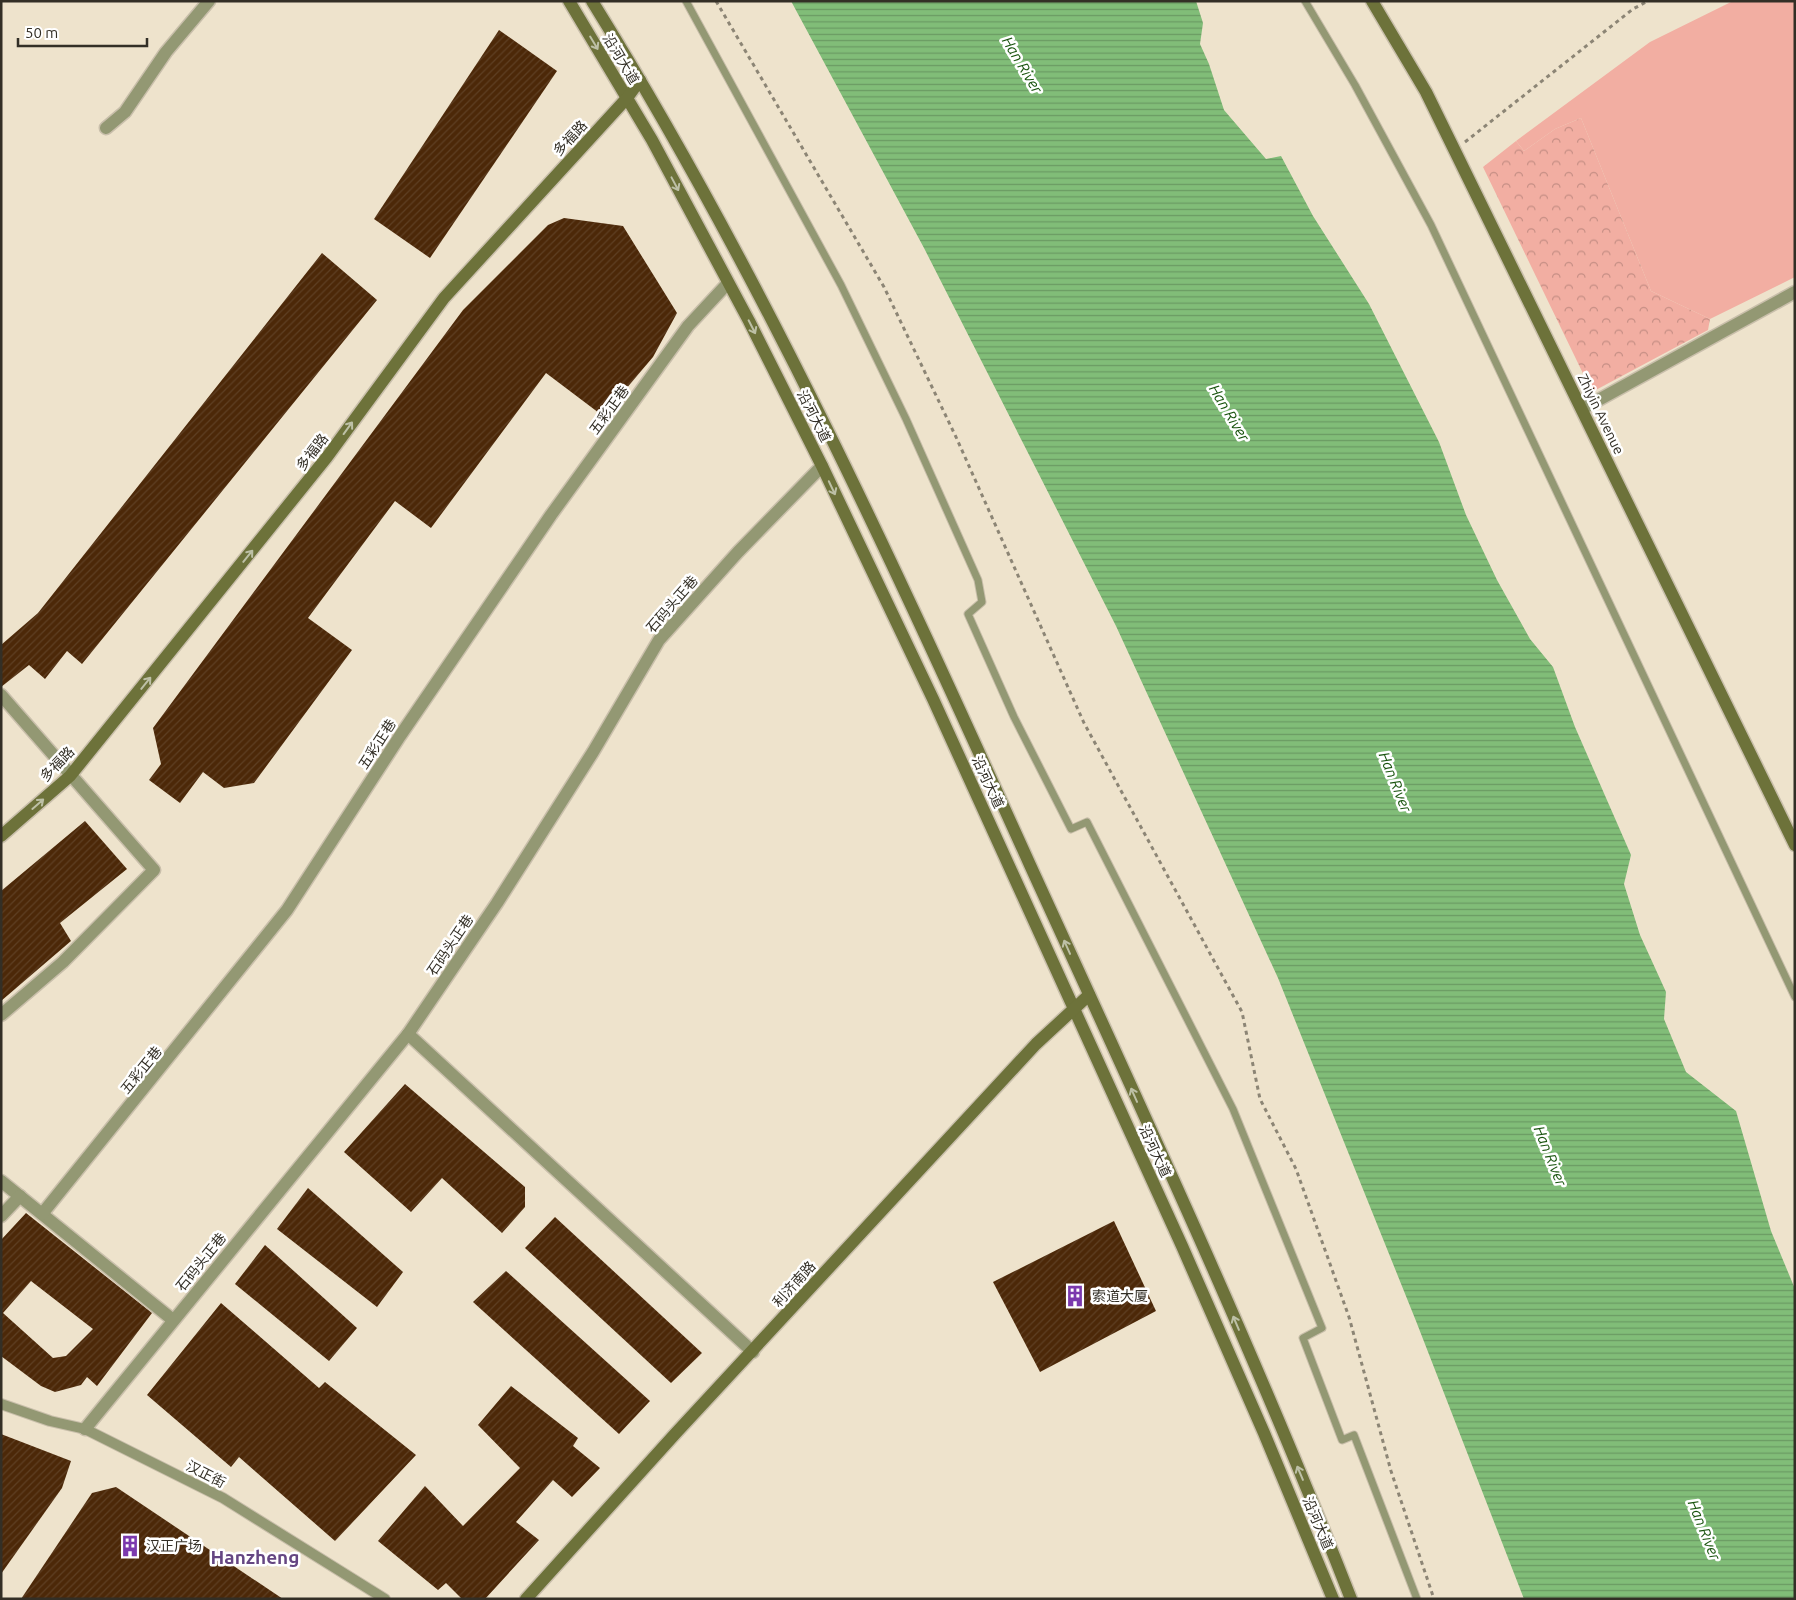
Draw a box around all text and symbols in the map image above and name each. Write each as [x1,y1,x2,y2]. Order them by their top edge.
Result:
scale bar [18,15,146,47]
text: 50 m [25,24,58,41]
street label: 沿河大道 [600,31,642,87]
water label: Han River [999,33,1047,97]
one-way arrow [589,36,599,50]
street label: 多福路 [550,117,590,159]
one-way arrow [670,176,680,191]
one-way arrow [748,319,757,334]
street label: Zhiyin Avenue [1575,371,1627,457]
water label: Han River [1206,381,1254,445]
street label: 五彩正巷 [586,383,632,437]
street label: 沿河大道 [794,387,834,445]
one-way arrow [343,421,353,435]
street label: 多福路 [293,431,331,473]
one-way arrow [828,480,837,495]
one-way arrow [242,550,253,563]
street label: 石码头正巷 [643,572,701,636]
one-way arrow [140,676,152,689]
street label: 五彩正巷 [355,716,399,772]
street label: 多福路 [37,743,77,785]
water label: Han River [1376,749,1416,816]
street label: 沿河大道 [969,753,1007,811]
one-way arrow [31,798,44,809]
street label: 石码头正巷 [424,912,476,978]
one-way arrow [1062,940,1072,955]
street label: 五彩正巷 [117,1043,165,1097]
one-way arrow [1129,1088,1138,1103]
street label: 沿河大道 [1136,1122,1174,1180]
water label: Han River [1531,1123,1571,1190]
street label: 石码头正巷 [173,1230,229,1294]
street label: 利济南路 [769,1258,819,1310]
building icon: 索道大厦 [1062,1283,1088,1309]
place label: 索道大厦 [1092,1288,1148,1304]
one-way arrow [1231,1316,1241,1331]
street label: 汉正街 [184,1457,228,1491]
one-way arrow [1295,1465,1304,1481]
street label: 沿河大道 [1300,1494,1336,1552]
water label: Han River [1685,1497,1725,1564]
building icon: 汉正广场 [117,1533,143,1559]
place label: 汉正广场 [146,1538,202,1554]
district label: Hanzheng [211,1546,299,1568]

